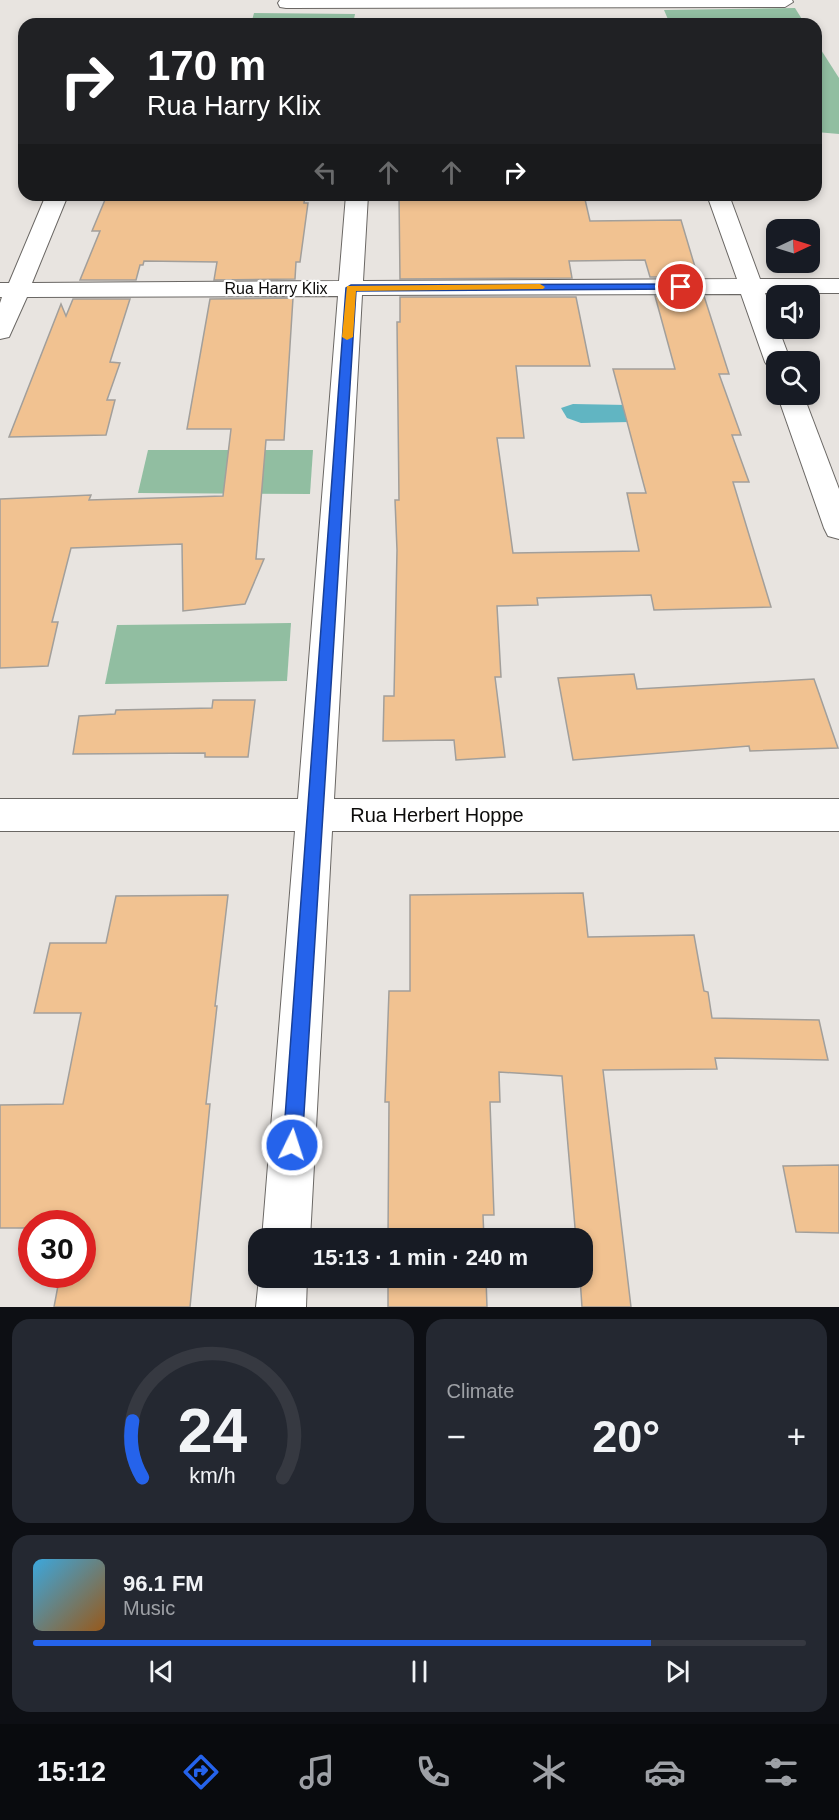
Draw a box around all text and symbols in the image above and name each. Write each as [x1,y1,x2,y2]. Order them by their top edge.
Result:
icon: right [48,42,126,120]
text: 170 m [147,42,266,89]
text: Rua Harry Klix [147,91,321,121]
icon: left [309,156,342,189]
icon: ahead [372,156,405,189]
icon: ahead [435,156,468,189]
icon: right [498,156,531,189]
north arrow [766,219,820,273]
map controls [766,219,820,405]
pin [655,261,706,312]
icon: arrive [664,270,697,303]
street label: Rua Harry Klix [224,280,328,297]
button: sound [766,285,820,339]
button: search [766,351,820,405]
street label: Rua Herbert Hoppe [350,804,524,826]
position arrow [260,1113,324,1177]
speed limit sign: 30 [18,1210,96,1288]
text: 15:13 · 1 min · 240 m [313,1245,528,1270]
text: Climate [447,1380,514,1402]
text: 24 [178,1396,248,1465]
text: 20° [592,1411,660,1462]
text: − [447,1418,466,1455]
text: + [787,1418,806,1455]
text: km/h [190,1464,236,1488]
text: 96.1 FM [123,1571,204,1596]
text: Music [123,1597,175,1619]
icon: previous [145,1655,178,1688]
icon: pause [403,1655,436,1688]
icon: next [661,1655,694,1688]
icon: directions [180,1751,222,1793]
icon: music [296,1751,338,1793]
icon: phone [412,1751,454,1793]
icon: climate [528,1751,570,1793]
icon: car [644,1751,686,1793]
icon: filters [760,1751,802,1793]
text: 15:12 [37,1757,106,1787]

